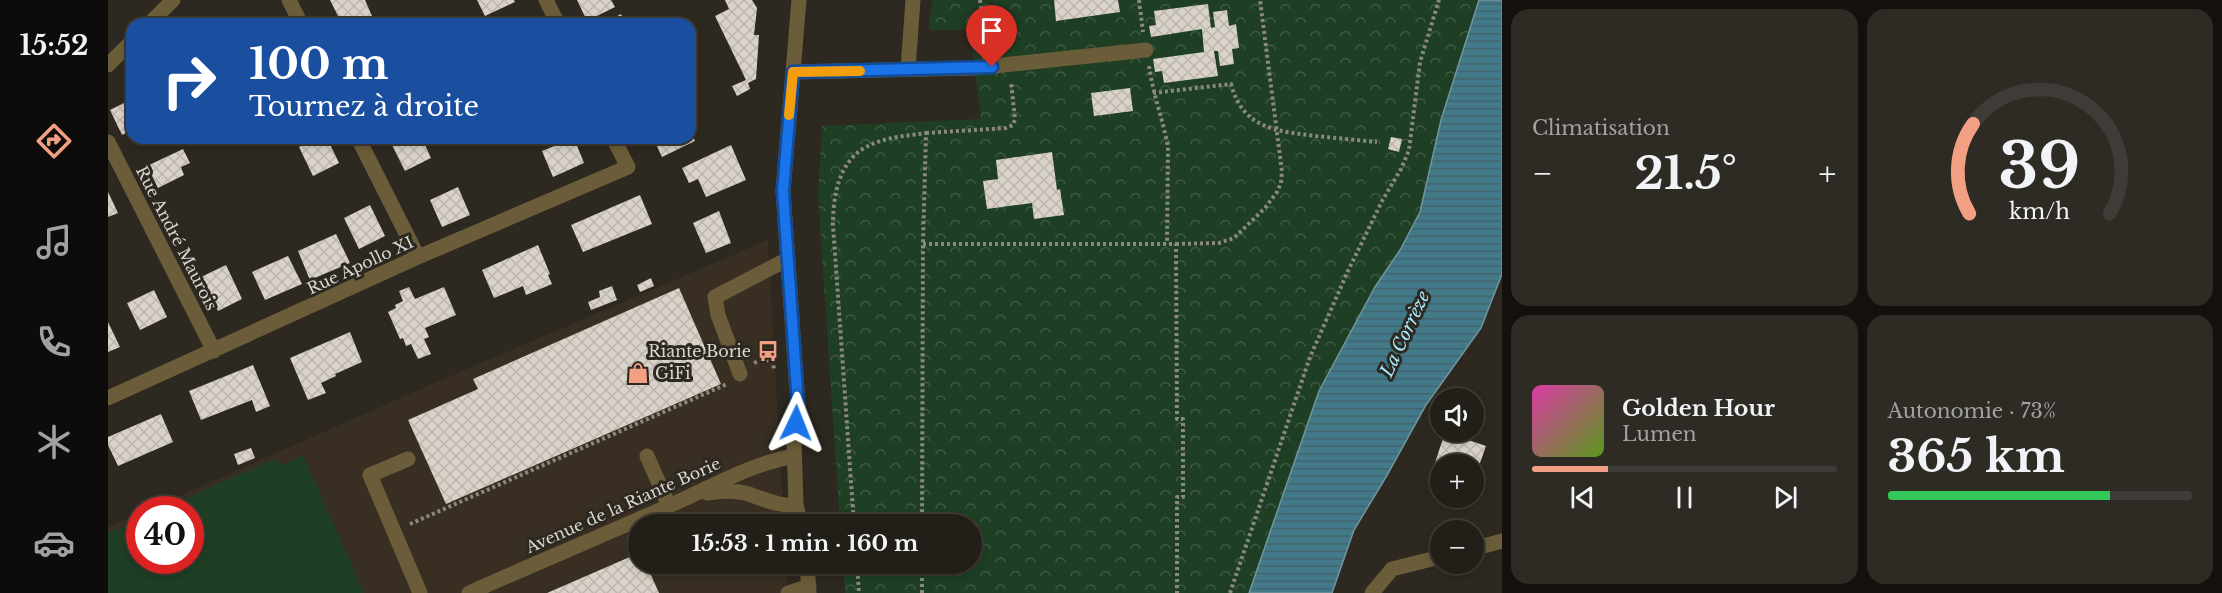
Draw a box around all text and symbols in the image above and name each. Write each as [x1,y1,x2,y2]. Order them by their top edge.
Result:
pin [966,5,1017,67]
icon: arrive [975,14,1008,47]
text: 15:52 [19,29,89,62]
text: 100 m [249,38,388,90]
icon: right [150,42,228,120]
text: Tournez à droite [249,90,479,123]
text: Climatisation [1532,116,1670,140]
icon: directions [33,120,75,162]
text: 39 [1999,127,2081,205]
text: 21.5° [1634,145,1737,201]
text: − [1532,153,1553,194]
text: + [1818,153,1836,194]
street label: Rue André Maurois [132,162,222,314]
text: km/h [2009,199,2070,226]
icon: music [33,221,75,263]
street label: Rue Apollo XI [304,232,416,298]
water label: La Corrèze [1375,288,1434,381]
icon: phone [33,321,75,363]
bus stop icon: Riante Borie [756,339,780,363]
place label: Riante Borie [648,341,751,361]
shop icon: GiFi [626,361,650,385]
place label: GiFi [655,363,691,383]
map controls [1430,388,1484,574]
button: sound [1430,388,1484,442]
position arrow [764,391,828,455]
text: Golden Hour [1622,395,1775,422]
text: Autonomie · 73% [1888,399,2056,423]
icon: climate [33,421,75,463]
text: Lumen [1622,422,1697,446]
text: 365 km [1888,428,2065,484]
street label: Avenue de la Riante Borie [521,453,724,558]
button: + [1430,454,1484,508]
icon: previous [1566,481,1599,514]
icon: pause [1668,481,1701,514]
icon: next [1769,481,1802,514]
speed limit sign: 40 [126,496,204,574]
button: − [1430,520,1484,574]
icon: car [33,522,75,564]
text: 15:53 · 1 min · 160 m [692,530,918,557]

